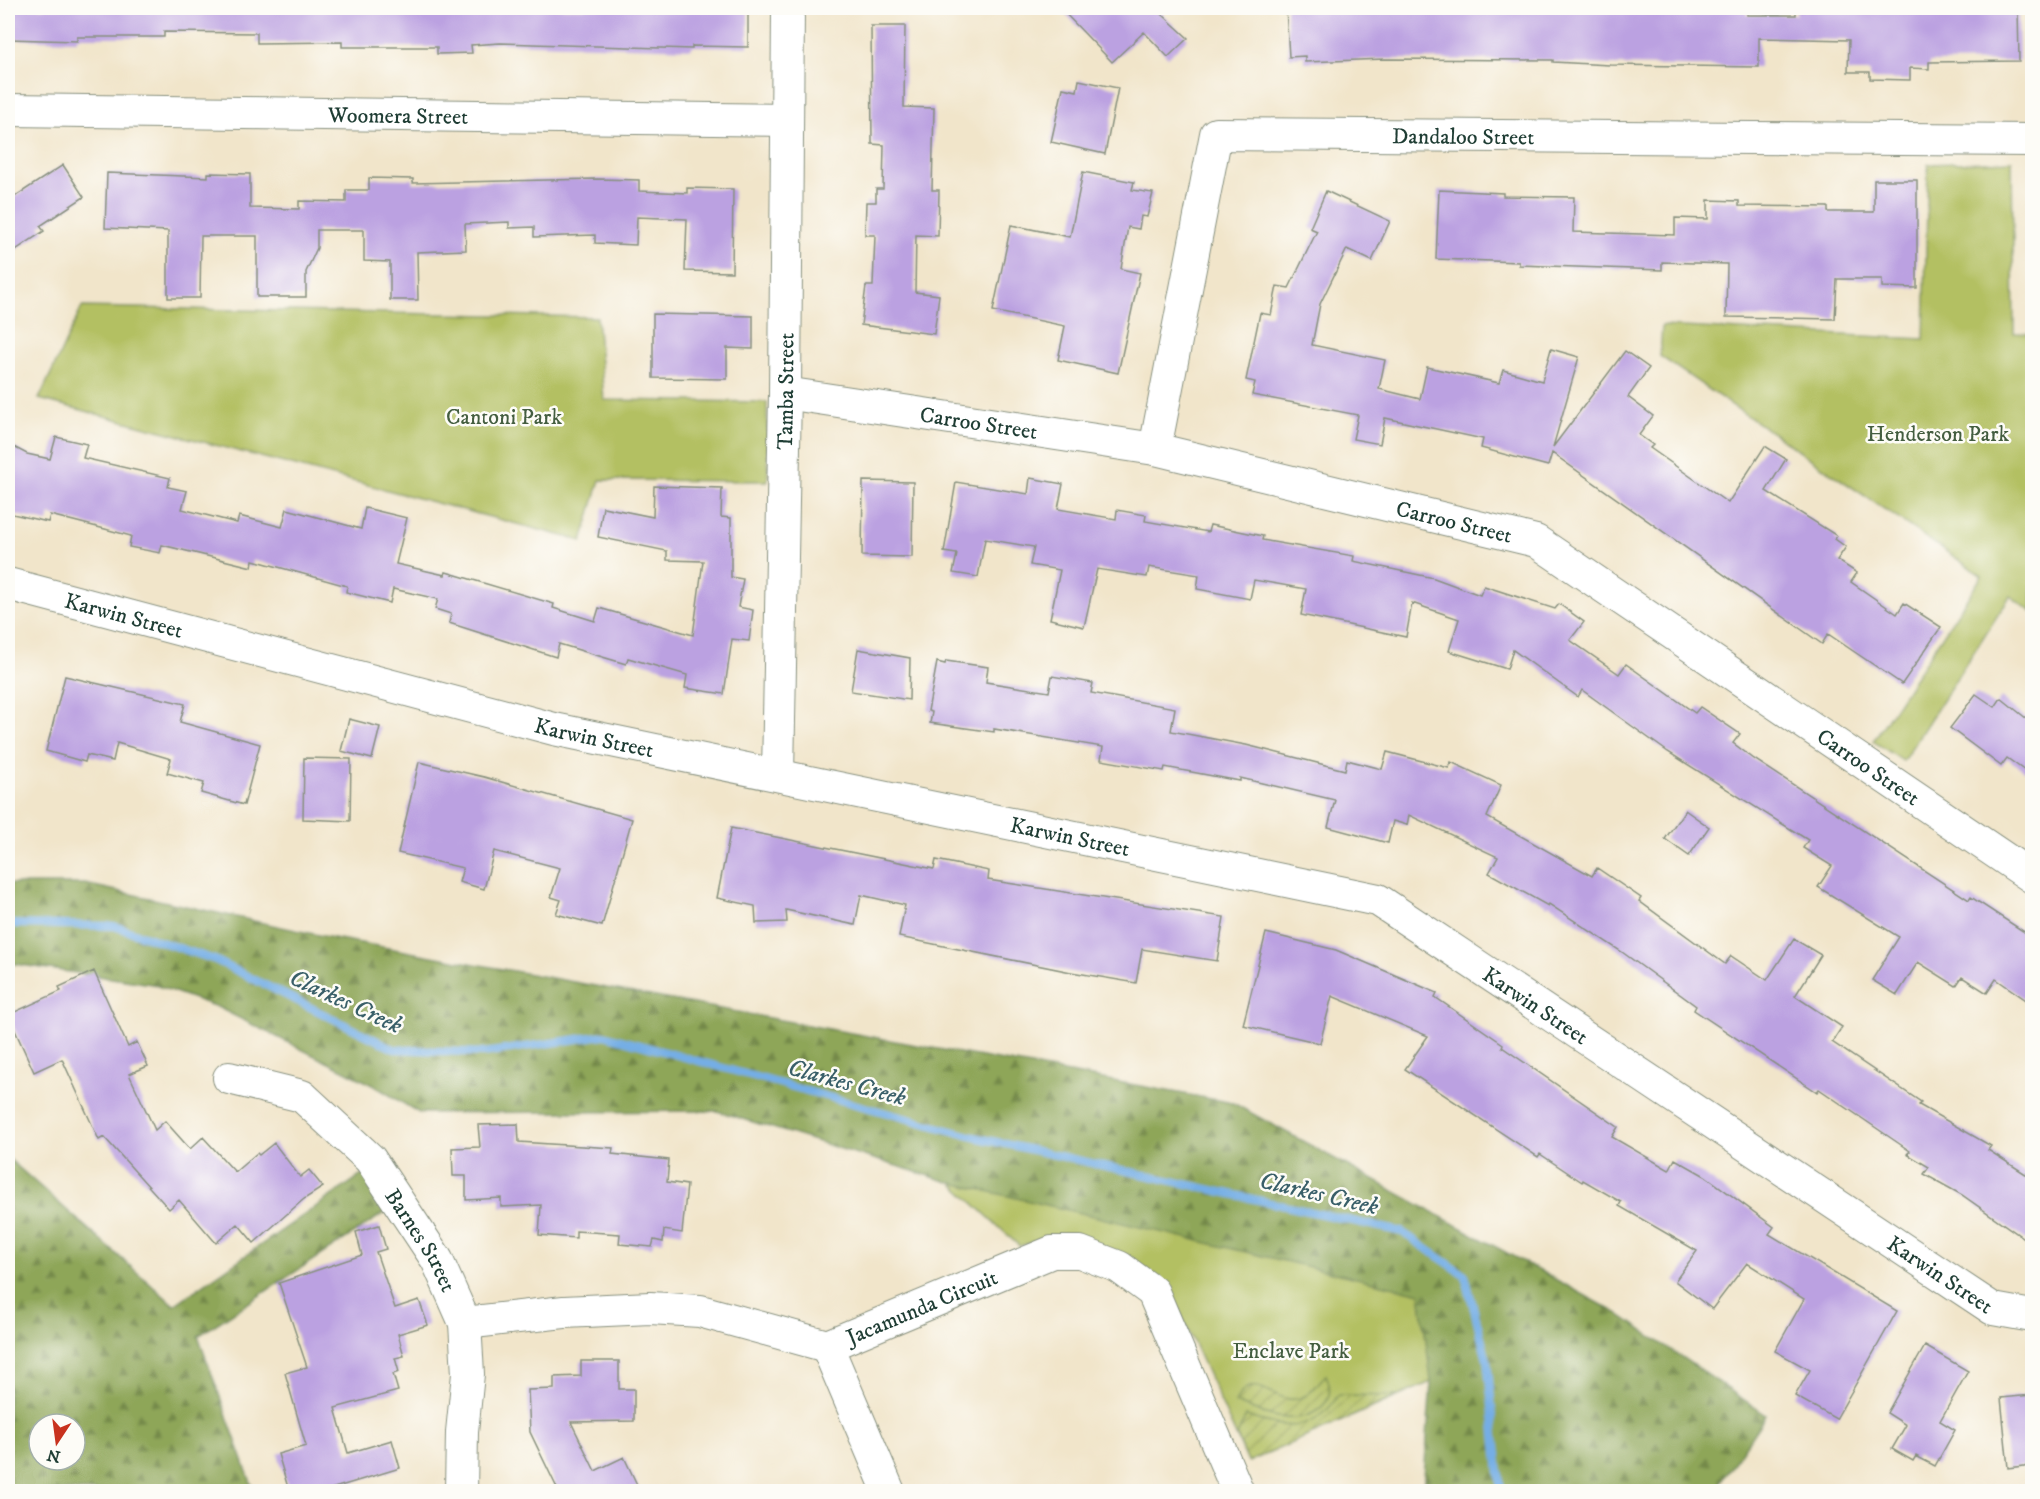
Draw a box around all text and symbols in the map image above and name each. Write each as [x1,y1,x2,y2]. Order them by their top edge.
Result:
street label: Woomera Street [327,102,468,131]
street label: Dandaloo Street [1392,123,1534,151]
street label: Tamba Street [772,333,800,450]
street label: Carroo Street [918,402,1039,446]
park label: Cantoni Park [446,404,562,431]
park label: Henderson Park [1867,421,2009,448]
street label: Carroo Street [1393,496,1515,550]
street label: Karwin Street [62,588,186,645]
street label: Karwin Street [531,712,656,764]
street label: Carroo Street [1811,723,1924,812]
street label: Karwin Street [1008,812,1132,863]
street label: Karwin Street [1477,961,1593,1051]
water label: Clarkes Creek [284,963,407,1041]
water label: Clarkes Creek [784,1053,909,1113]
water label: Clarkes Creek [1256,1166,1381,1222]
street label: Barnes Street [379,1184,461,1296]
street label: Karwin Street [1882,1231,1998,1320]
street label: Jacamunda Circuit [841,1264,1002,1352]
park label: Enclave Park [1233,1338,1350,1365]
north arrow [27,1412,87,1472]
text: N [45,1444,63,1467]

